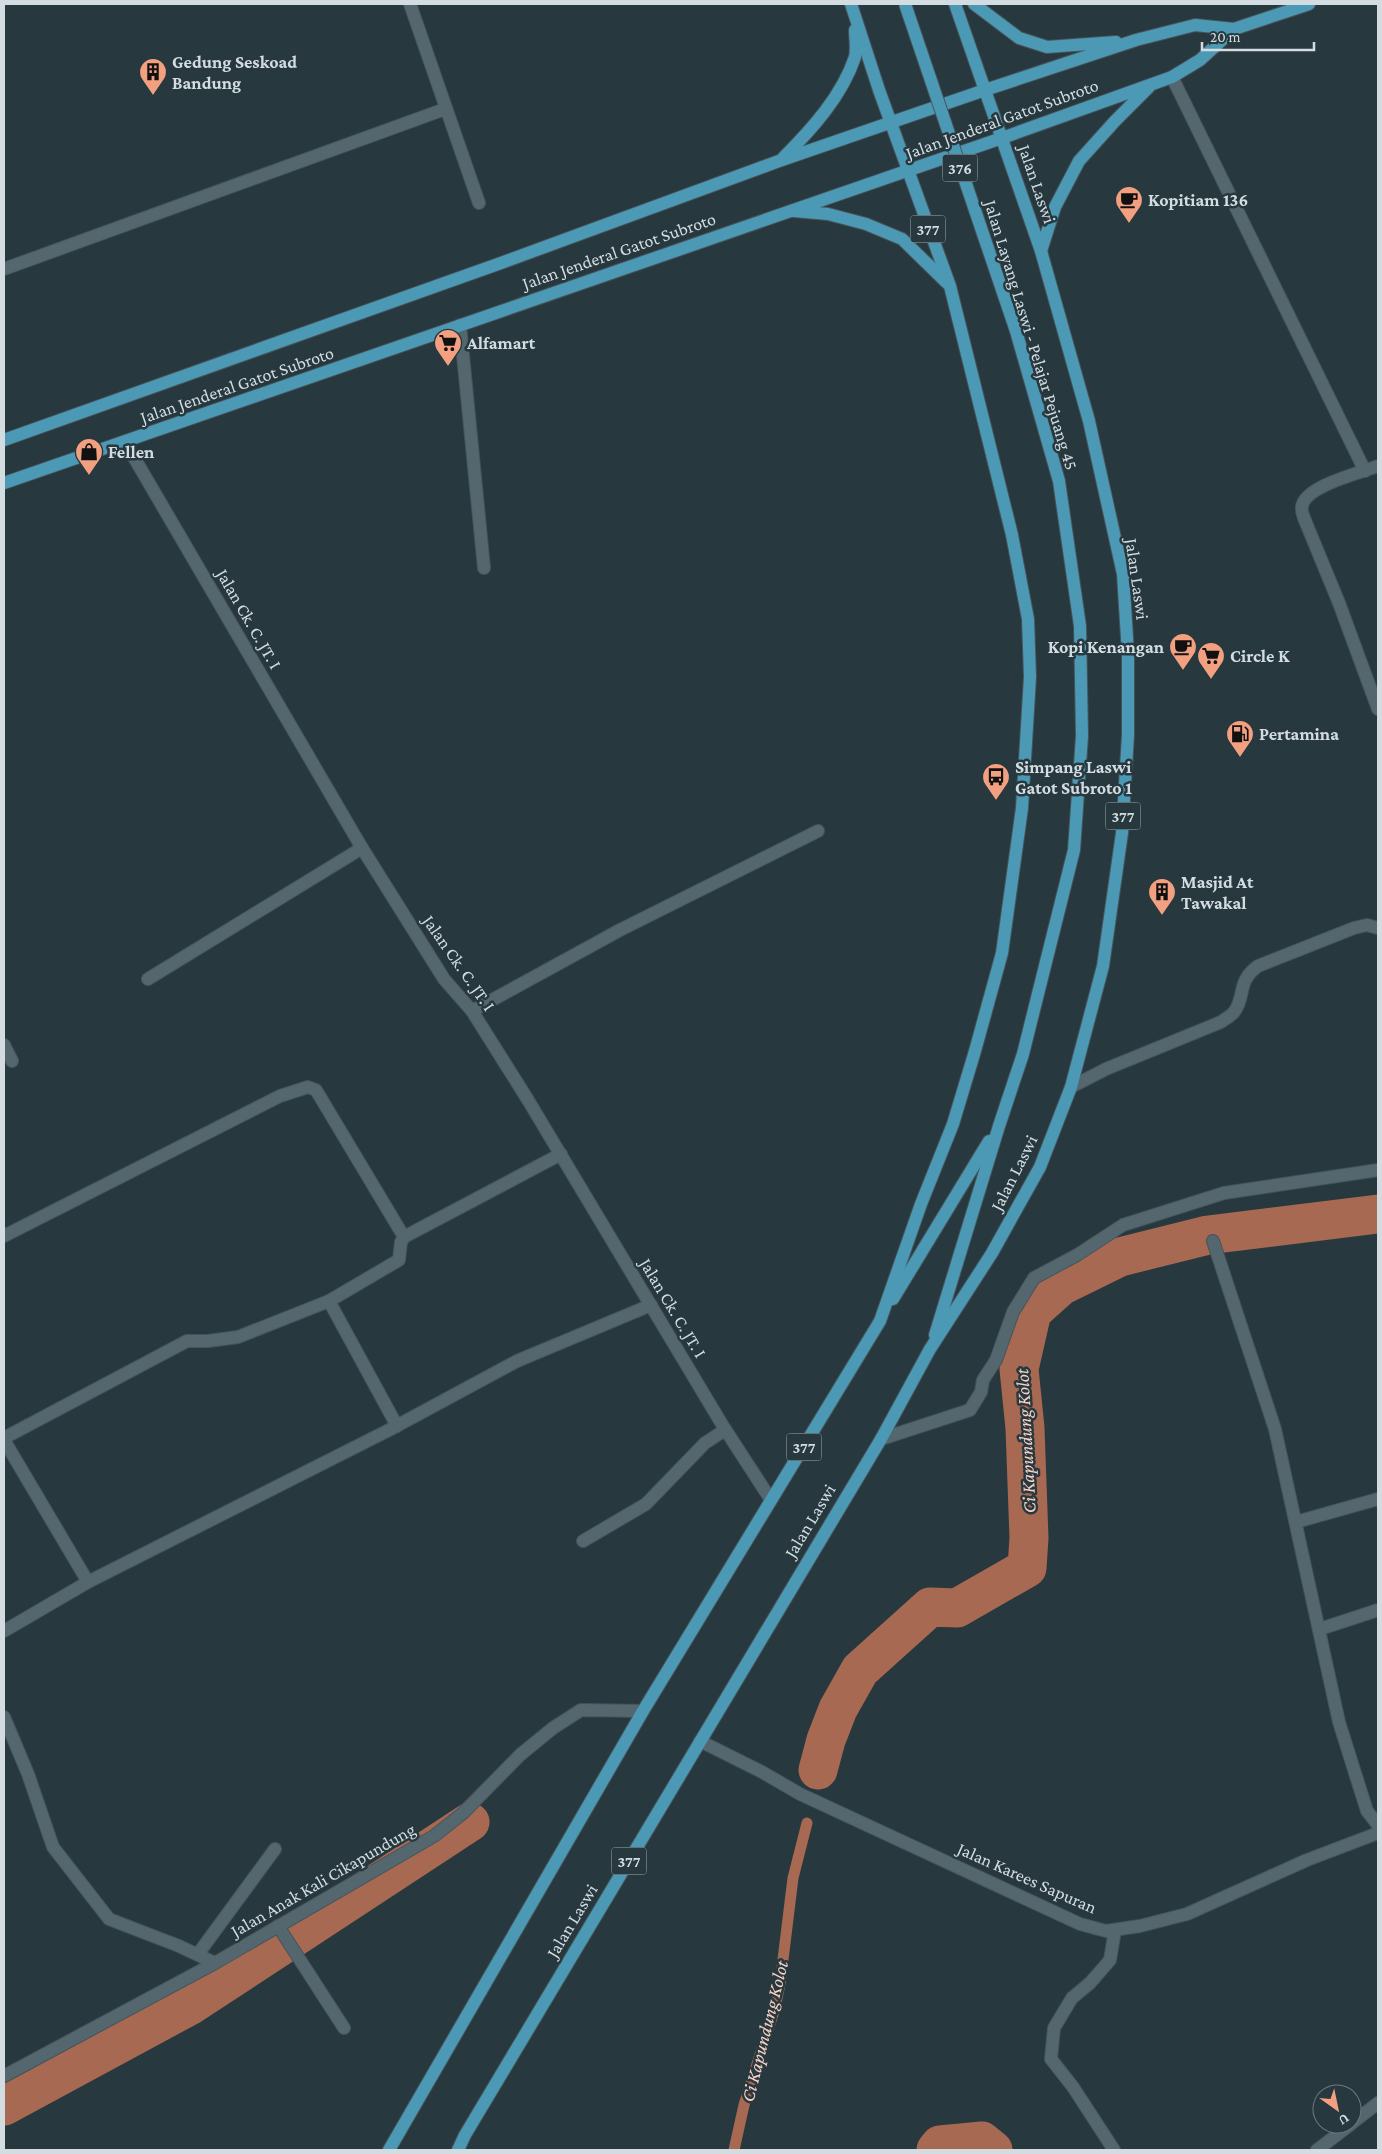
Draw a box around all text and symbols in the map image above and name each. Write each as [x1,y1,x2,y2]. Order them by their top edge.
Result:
scale bar [1202,20,1314,52]
text: 20 m [1210,29,1241,45]
place label: Gedung Seskoad Bandung [172,52,297,93]
building icon: Gedung Seskoad Bandung [138,57,168,96]
street label: Jalan Jenderal Gatot Subroto [901,75,1101,164]
street label: Jalan Laswi [1014,140,1060,226]
road number: 376 [942,154,978,182]
cafe icon: Kopitiam 136 [1114,185,1144,224]
place label: Kopitiam 136 [1148,190,1248,210]
street label: Jalan Layang Laswi - Pelajar Pejuang 45 [979,196,1082,473]
street label: Jalan Jenderal Gatot Subroto [518,208,718,294]
road number: 377 [910,215,946,242]
supermarket icon: Alfamart [433,328,463,367]
place label: Alfamart [466,333,536,353]
street label: Jalan Jenderal Gatot Subroto [136,342,336,428]
shop icon: Fellen [74,437,104,476]
place label: Fellen [108,442,155,462]
street label: Jalan Laswi [1121,535,1153,621]
street label: Jalan Ck. C. JT. I [211,564,286,673]
cafe icon: Kopi Kenangan [1168,632,1198,671]
place label: Kopi Kenangan [1048,637,1165,657]
supermarket icon: Circle K [1196,641,1226,680]
place label: Circle K [1230,646,1290,666]
fuel station icon: Pertamina [1225,719,1255,758]
place label: Pertamina [1259,724,1339,744]
place label: Simpang Laswi Gatot Subroto 1 [1015,757,1132,798]
bus stop icon: Simpang Laswi Gatot Subroto 1 [981,762,1011,801]
road number: 377 [1106,802,1140,829]
place label: Masjid At Tawakal [1181,872,1254,913]
building icon: Masjid At Tawakal [1147,877,1177,916]
street label: Jalan Ck. C. JT. I [418,910,499,1015]
street label: Jalan Laswi [986,1132,1042,1216]
street label: Jalan Ck. C. JT. I [635,1253,710,1361]
water label: Ci Kapundung Kolot [1011,1368,1040,1514]
road number: 377 [786,1434,822,1460]
street label: Jalan Laswi [779,1480,840,1563]
street label: Jalan Anak Kali Cikapundung [226,1819,419,1942]
street label: Jalan Karees Sapuran [952,1837,1100,1918]
road number: 377 [612,1848,646,1874]
street label: Jalan Laswi [541,1880,602,1963]
water label: Ci Kapundung Kolot [737,1958,792,2104]
north arrow [1312,2084,1362,2134]
text: U [1335,2111,1352,2129]

